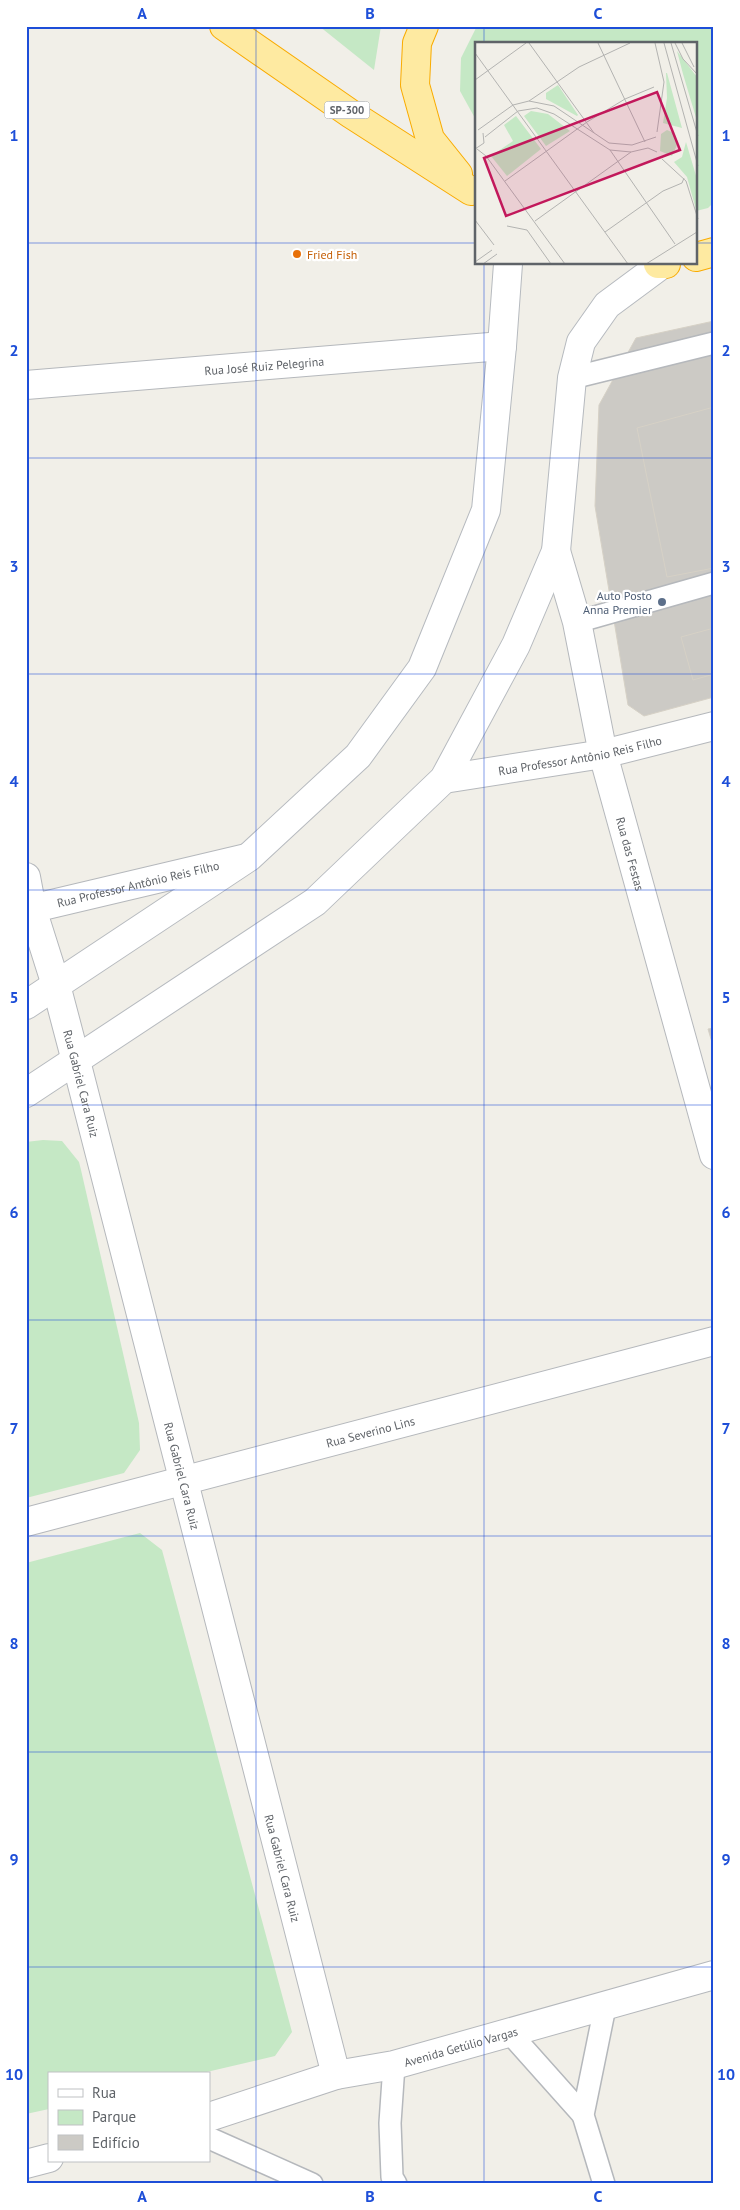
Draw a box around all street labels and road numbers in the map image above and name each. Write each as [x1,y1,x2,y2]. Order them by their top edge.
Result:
road number: SP-300 [324,102,370,118]
street label: Rua José Ruiz Pelegrina [204,353,325,378]
street label: Rua Professor Antônio Reis Filho [497,732,663,778]
street label: Rua das Festas [613,815,648,892]
street label: Rua Professor Antônio Reis Filho [55,857,221,910]
street label: Rua Gabriel Cara Ruiz [61,1028,103,1139]
street label: Rua Severino Lins [324,1413,416,1450]
street label: Rua Gabriel Cara Ruiz [161,1420,203,1531]
street label: Rua Gabriel Cara Ruiz [262,1813,304,1923]
street label: Avenida Getúlio Vargas [402,2023,519,2069]

